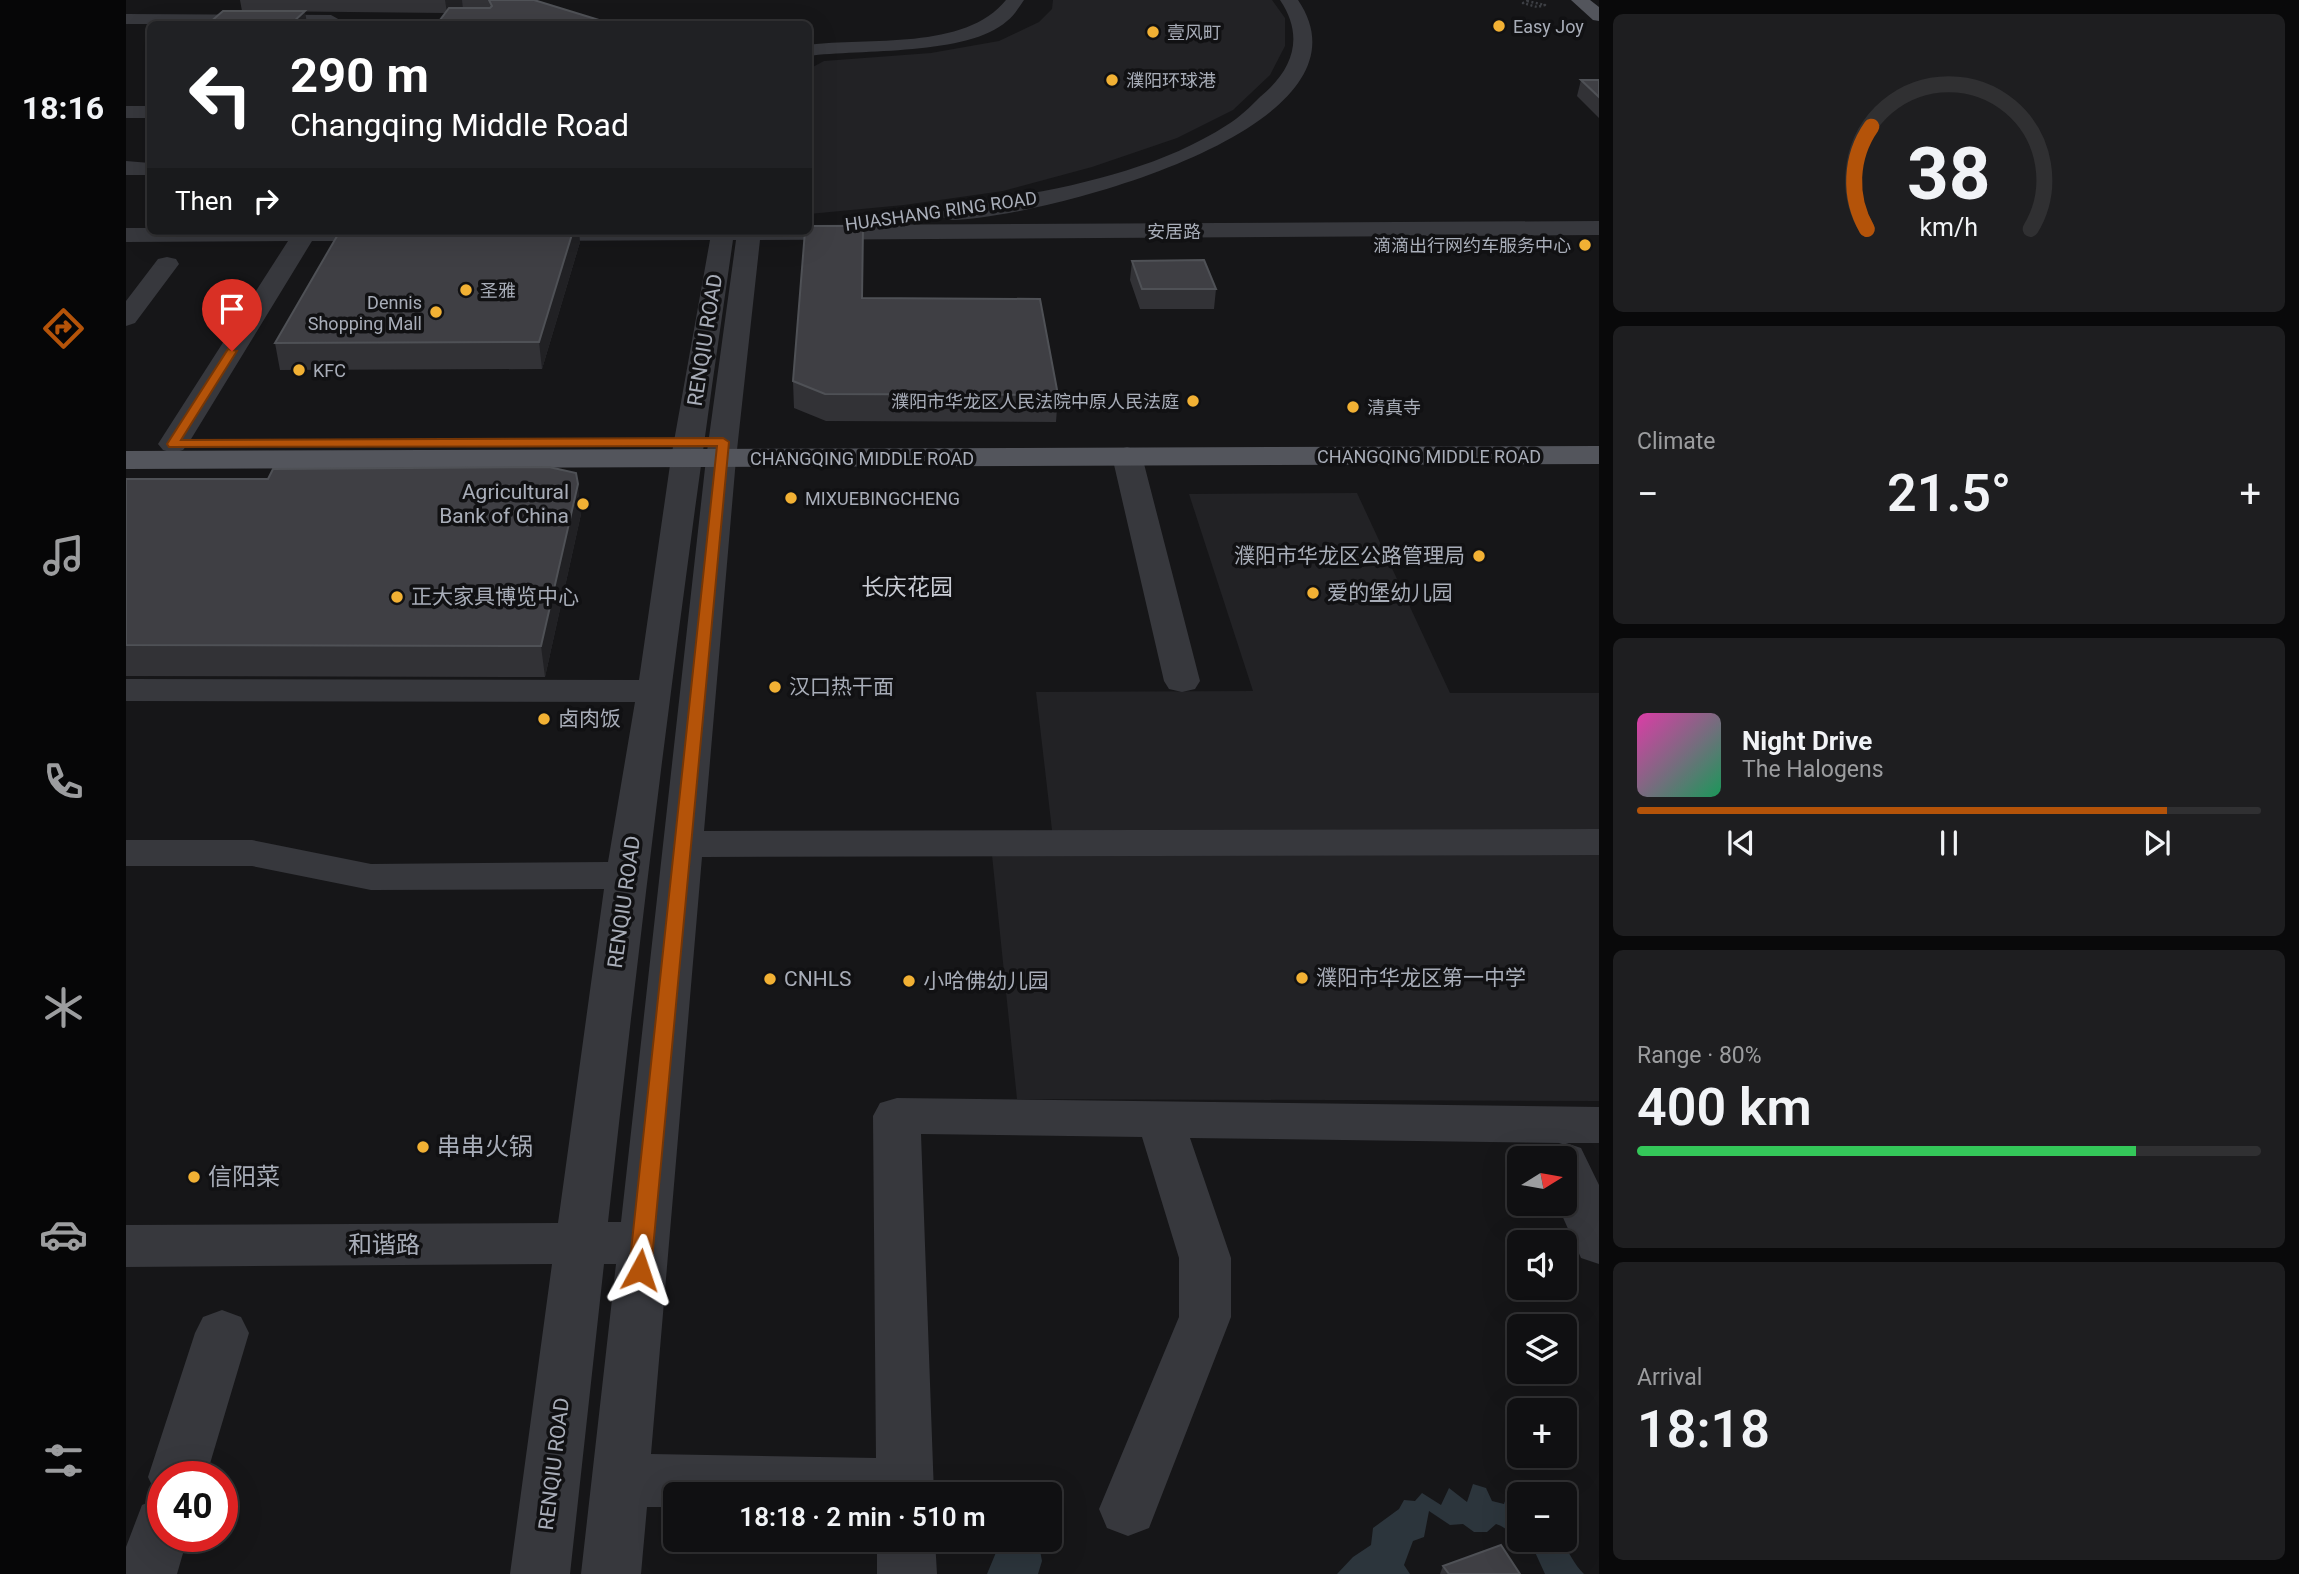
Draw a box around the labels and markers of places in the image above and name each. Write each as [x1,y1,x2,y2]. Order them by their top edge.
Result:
place label: Easy Joy [1513,16,1584,37]
marker: Easy Joy [1491,18,1507,34]
place label: 壹风町 [1167,22,1221,43]
marker: 壹风町 [1145,24,1161,40]
place label: 濮阳环球港 [1126,70,1216,91]
marker: 濮阳环球港 [1104,72,1120,88]
place label: 滴滴出行网约车服务中心 [1373,235,1571,256]
marker: 滴滴出行网约车服务中心 [1577,237,1593,253]
pin [202,279,262,351]
place label: 圣雅 [480,280,516,301]
marker: 圣雅 [458,282,474,298]
place label: Dennis Shopping Mall [308,292,422,334]
marker: Dennis Shopping Mall [428,304,444,320]
place label: KFC [313,360,346,381]
marker: KFC [291,362,307,378]
place label: 濮阳市华龙区人民法院中原人民法庭 [891,391,1179,412]
marker: 濮阳市华龙区人民法院中原人民法庭 [1185,393,1201,409]
place label: 清真寺 [1367,397,1421,418]
marker: 清真寺 [1345,399,1361,415]
place label: Agricultural Bank of China [439,480,569,528]
place label: MIXUEBINGCHENG [805,488,960,509]
marker: MIXUEBINGCHENG [783,490,799,506]
marker: Agricultural Bank of China [575,496,591,512]
place label: 濮阳市华龙区公路管理局 [1234,544,1465,568]
marker: 濮阳市华龙区公路管理局 [1471,548,1487,564]
place label: 爱的堡幼儿园 [1327,581,1453,605]
place label: 正大家具博览中心 [411,585,579,609]
marker: 爱的堡幼儿园 [1305,585,1321,601]
marker: 正大家具博览中心 [389,589,405,605]
place label: 汉口热干面 [789,675,894,699]
marker: 汉口热干面 [767,679,783,695]
place label: 卤肉饭 [558,707,621,731]
marker: 卤肉饭 [536,711,552,727]
place label: 濮阳市华龙区第一中学 [1316,966,1526,990]
place label: CNHLS [784,967,851,991]
place label: 小哈佛幼儿园 [923,969,1049,993]
marker: 濮阳市华龙区第一中学 [1294,970,1310,986]
marker: CNHLS [762,971,778,987]
marker: 小哈佛幼儿园 [901,973,917,989]
place label: 串串火锅 [437,1133,533,1161]
marker: 串串火锅 [415,1139,431,1155]
place label: 信阳菜 [208,1163,280,1191]
marker: 信阳菜 [186,1169,202,1185]

